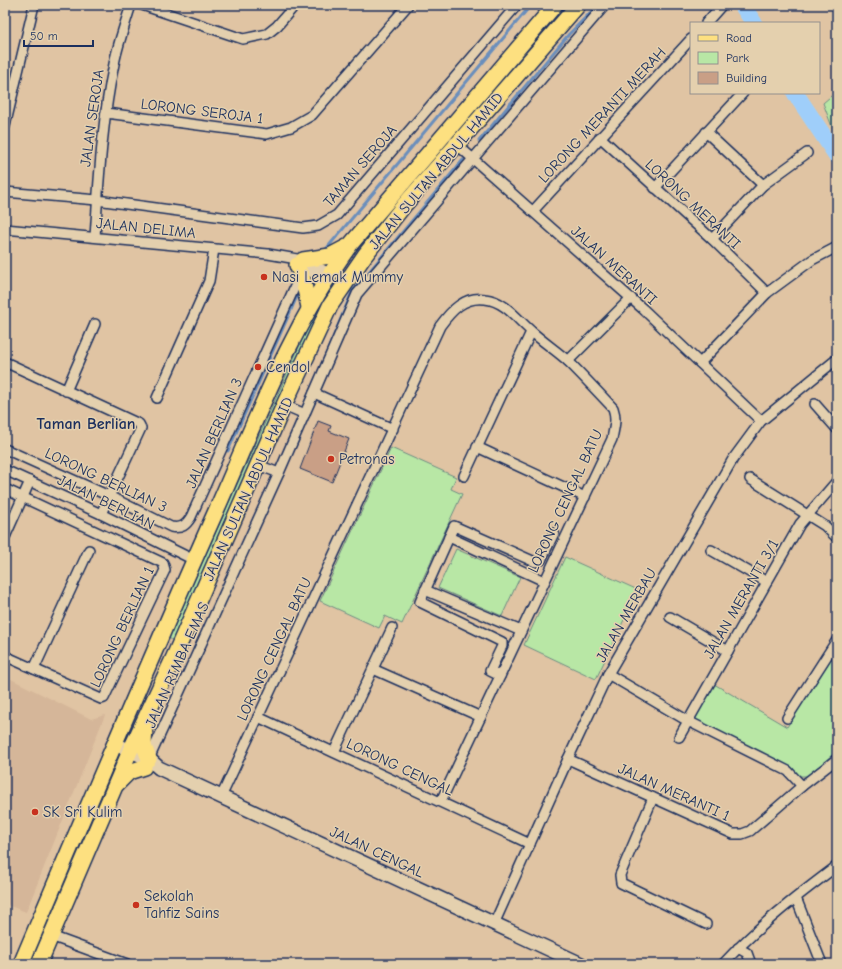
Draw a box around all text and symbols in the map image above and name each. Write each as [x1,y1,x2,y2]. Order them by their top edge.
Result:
scale bar [24,22,93,48]
legend [690,22,820,94]
text: 50 m [30,29,58,43]
text: Road [726,31,752,45]
street label: LORONG MERANTI MERAH [534,43,670,187]
text: Park [726,51,749,65]
street label: JALAN SEROJA [76,68,108,168]
text: Building [726,71,767,85]
street label: JALAN SULTAN ABDUL HAMID [365,89,507,253]
street label: LORONG SEROJA 1 [140,95,264,127]
street label: TAMAN SEROJA [319,121,401,211]
street label: LORONG MERANTI [642,155,744,253]
street label: JALAN DELIMA [95,214,197,242]
street label: JALAN MERANTI [567,222,661,308]
place label: Nasi Lemak Mummy [272,268,403,286]
marker: Nasi Lemak Mummy [259,272,269,282]
place label: Cendol [266,358,310,376]
marker: Cendol [253,362,263,372]
street label: JALAN BERLIAN 3 [182,375,246,491]
street label: JALAN SULTAN ABDUL HAMID [199,394,297,584]
district label: Taman Berlian [36,415,136,433]
street label: LORONG CENGAL BATU [524,426,606,576]
street label: LORONG BERLIAN 3 [42,444,170,516]
place label: Petronas [339,450,395,468]
marker: Petronas [326,454,336,464]
street label: JALAN BERLIAN [54,471,158,533]
street label: JALAN MERANTI 3/1 [700,536,782,662]
street label: LORONG BERLIAN 1 [86,564,158,690]
street label: JALAN MERBAU [592,565,660,665]
street label: LORONG CENGAL BATU [233,574,315,724]
street label: JALAN RIMBA EMAS [141,599,213,731]
street label: LORONG CENGAL [344,734,457,800]
street label: JALAN MERANTI 1 [615,759,733,825]
place label: SK Sri Kulim [43,803,123,821]
marker: SK Sri Kulim [30,807,40,817]
street label: JALAN CENGAL [327,822,427,882]
place label: Sekolah Tahfiz Sains [144,887,219,922]
marker: Sekolah Tahfiz Sains [131,900,141,910]

